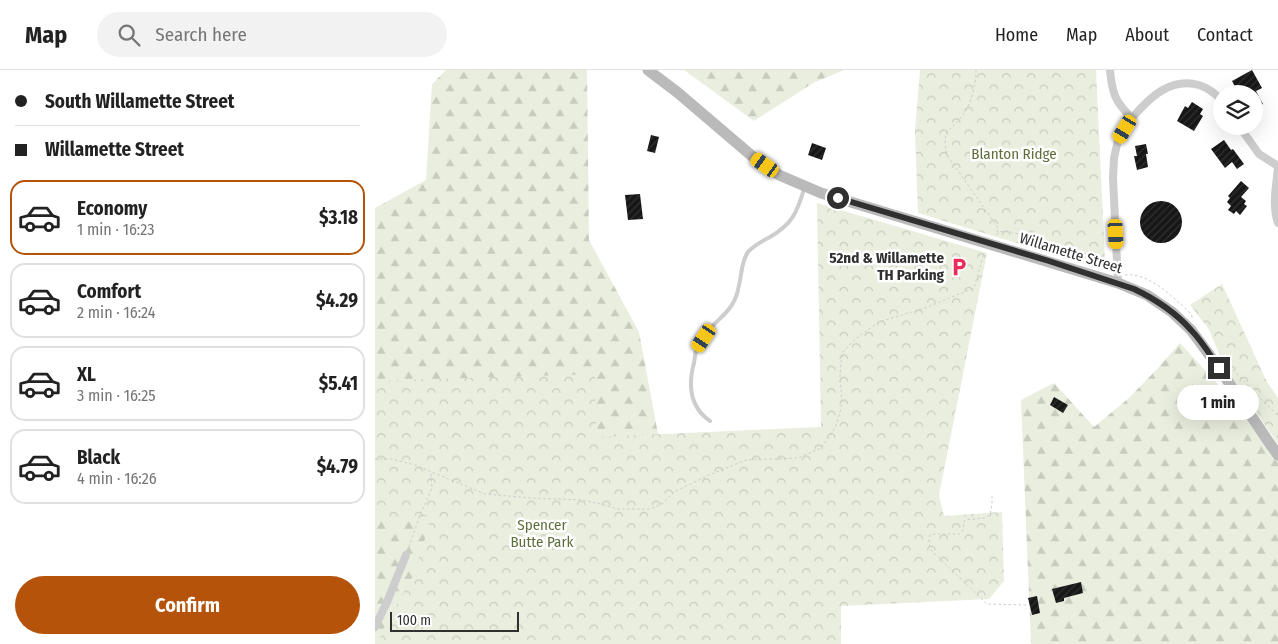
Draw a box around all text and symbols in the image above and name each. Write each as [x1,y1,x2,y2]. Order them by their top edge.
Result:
search box [97,12,447,57]
text: Map [25,21,67,49]
icon: search [115,21,143,49]
text: Search here [155,23,247,46]
text: Home [995,24,1038,46]
text: Map [1066,24,1097,46]
text: About [1125,24,1169,46]
text: Contact [1197,24,1253,46]
map controls [1213,85,1263,135]
button: layers [1213,85,1263,135]
text: South Willamette Street [45,90,234,113]
car [1110,112,1139,146]
text: Willamette Street [45,138,184,161]
park label: Blanton Ridge [971,145,1057,163]
car [748,150,781,180]
route start [827,187,849,209]
icon: car [17,195,62,240]
text: Economy [77,197,147,220]
text: $3.18 [319,206,358,229]
car [1107,219,1124,249]
text: 1 min · 16:23 [77,220,155,239]
street label: Willamette Street [1017,229,1125,277]
place label: 52nd & Willamette TH Parking [829,249,945,284]
parking icon: 52nd & Willamette TH Parking [948,256,970,278]
icon: car [17,278,62,323]
text: Comfort [77,280,141,303]
text: $4.29 [316,289,358,312]
text: 2 min · 16:24 [77,303,156,322]
car [689,321,718,355]
route end [1208,357,1230,379]
icon: car [17,361,62,406]
text: XL [77,363,96,386]
text: $5.41 [319,372,358,395]
text: 3 min · 16:25 [77,386,156,405]
callout: 1 min [1178,386,1260,420]
text: 1 min [1201,393,1235,412]
icon: car [17,444,62,489]
text: Black [77,446,120,469]
text: $4.79 [317,455,358,478]
text: 4 min · 16:26 [77,469,157,488]
park label: Spencer Butte Park [510,516,574,551]
button: Confirm [15,576,360,634]
scale bar [390,609,519,632]
text: 100 m [397,612,431,629]

